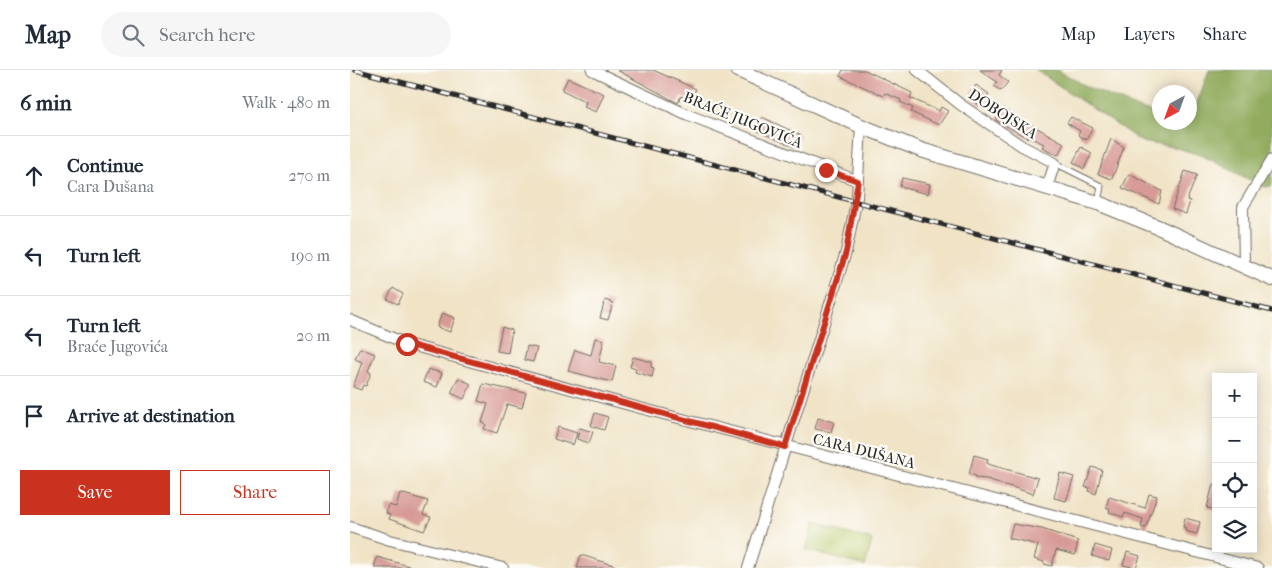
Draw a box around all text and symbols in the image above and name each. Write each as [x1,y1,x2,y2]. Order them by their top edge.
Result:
search box [101,12,451,57]
text: Map [25,21,71,49]
icon: search [119,21,147,49]
text: Search here [159,24,255,46]
text: Map [1061,24,1095,45]
text: Layers [1123,24,1175,45]
text: Share [1203,24,1247,45]
street label: DOBOJSKA [965,85,1041,143]
north arrow [1152,85,1197,130]
street label: BRAĆE JUGOVIĆA [681,88,806,152]
text: 6 min [20,91,72,115]
text: Walk · 480 m [242,93,330,112]
text: Continue [67,155,143,177]
route end [815,159,838,182]
icon: ahead [20,162,48,190]
text: 270 m [289,166,330,185]
text: Cara Dušana [67,177,154,196]
icon: left [20,242,48,270]
text: Turn left [67,245,141,267]
text: 190 m [290,246,330,265]
text: Turn left [67,315,141,337]
icon: left [20,322,48,350]
text: 20 m [296,326,330,345]
route start [396,333,419,356]
text: Braće Jugovića [67,337,168,356]
map controls [1212,373,1257,553]
button: + [1212,373,1257,418]
icon: arrive [20,402,48,430]
text: Arrive at destination [67,405,235,427]
button: − [1212,418,1257,463]
street label: CARA DUŠANA [811,430,917,472]
button: locate [1212,463,1257,508]
button: Save [20,470,170,515]
button: Share [180,470,330,515]
button: layers [1212,508,1257,553]

